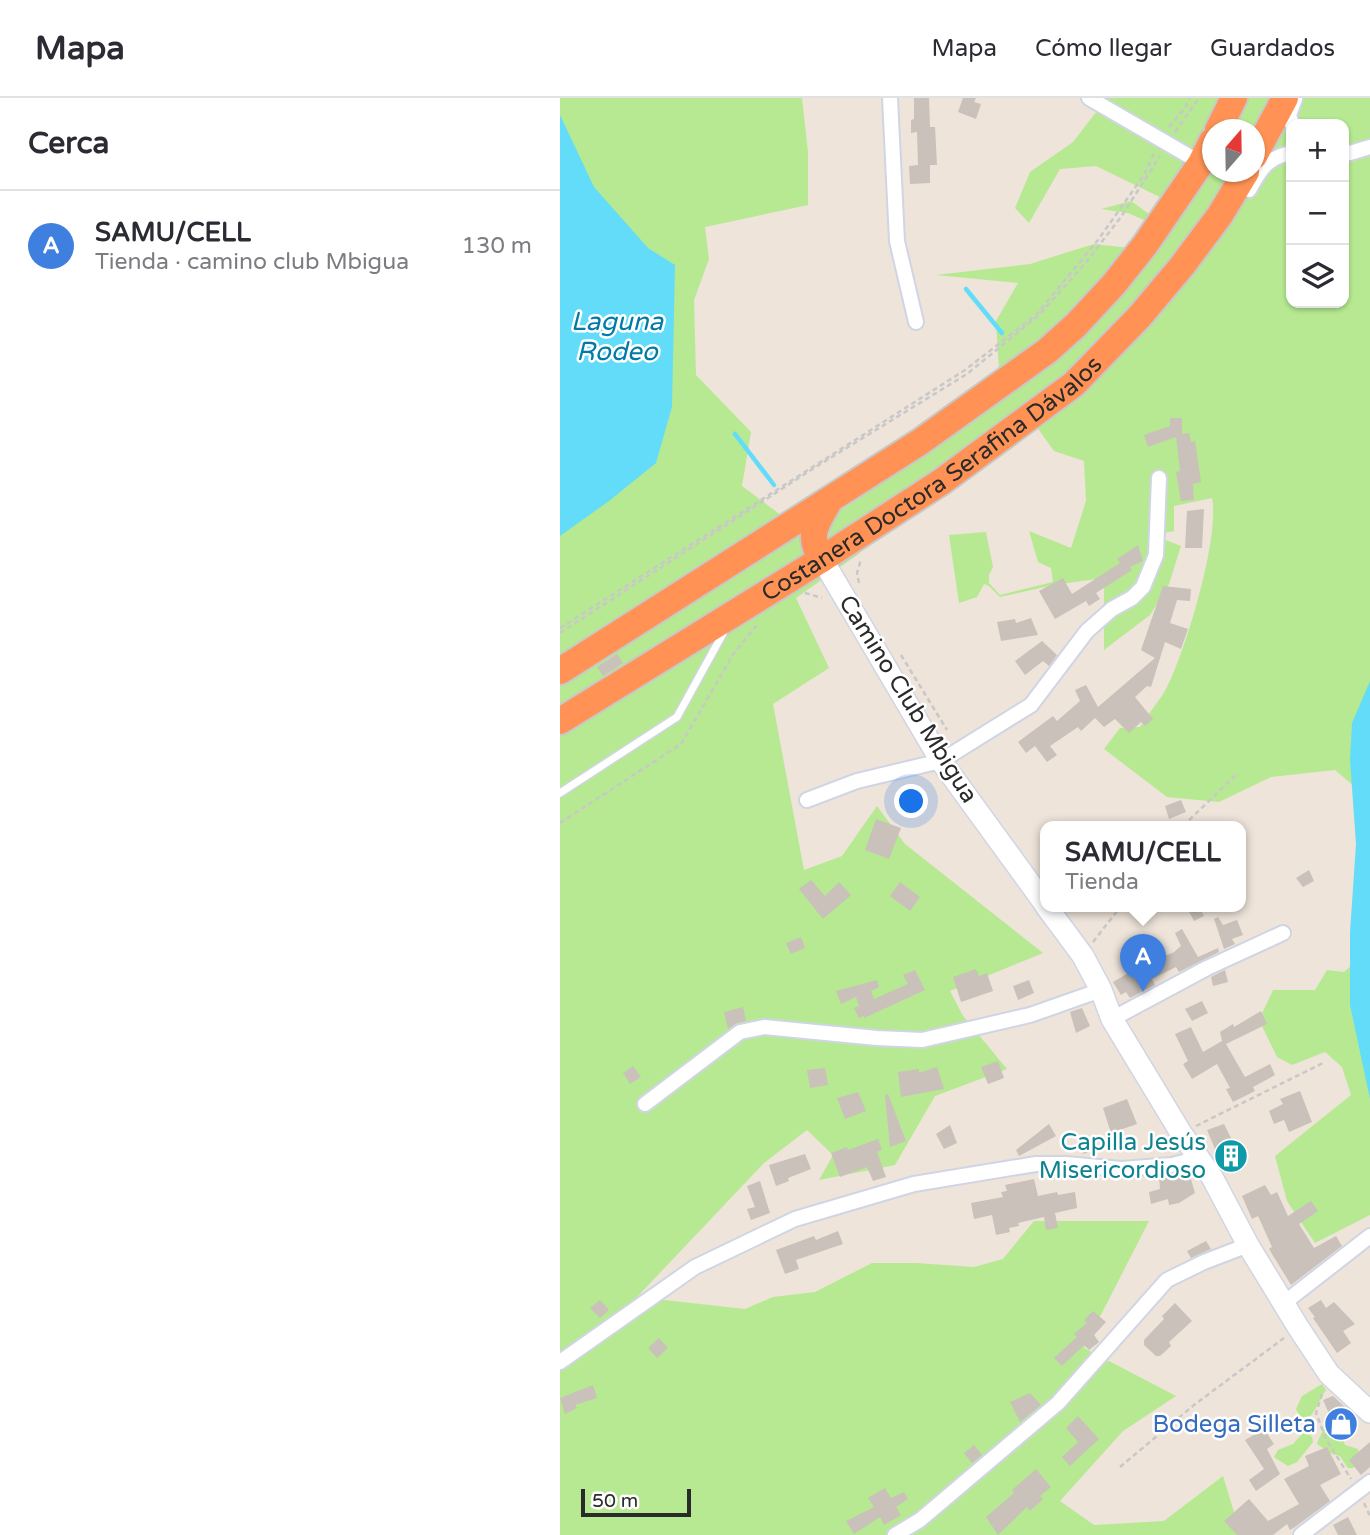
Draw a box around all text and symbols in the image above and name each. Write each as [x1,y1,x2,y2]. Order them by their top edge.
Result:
text: Mapa [35,29,125,68]
text: Mapa [932,34,997,63]
text: Cómo llegar [1035,34,1172,63]
text: Guardados [1210,34,1335,63]
north arrow [1202,119,1265,182]
map controls [1286,119,1349,308]
button: + [1286,119,1349,182]
text: Cerca [28,125,109,162]
button: − [1286,182,1349,245]
text: SAMU/CELL [95,217,251,248]
text: A [42,232,60,260]
text: 130 m [462,232,532,260]
button: layers [1286,245,1349,308]
text: Tienda · camino club Mbigua [95,248,409,276]
water label: Laguna Rodeo [571,306,665,367]
street label: Costanera Doctora Serafina Dávalos [756,350,1108,607]
street label: Camino Club Mbigua [832,590,984,808]
your location [894,784,928,818]
popup [1040,821,1246,912]
text: SAMU/CELL [1065,837,1221,868]
text: Tienda [1065,868,1139,896]
pin: A [1120,934,1166,992]
place label: Capilla Jesús Misericordioso [1039,1128,1206,1185]
building icon: Capilla Jesús Misericordioso [1212,1137,1250,1175]
shop icon: Bodega Silleta [1322,1405,1360,1443]
place label: Bodega Silleta [1153,1410,1316,1439]
scale bar [581,1486,691,1518]
text: 50 m [592,1490,638,1512]

